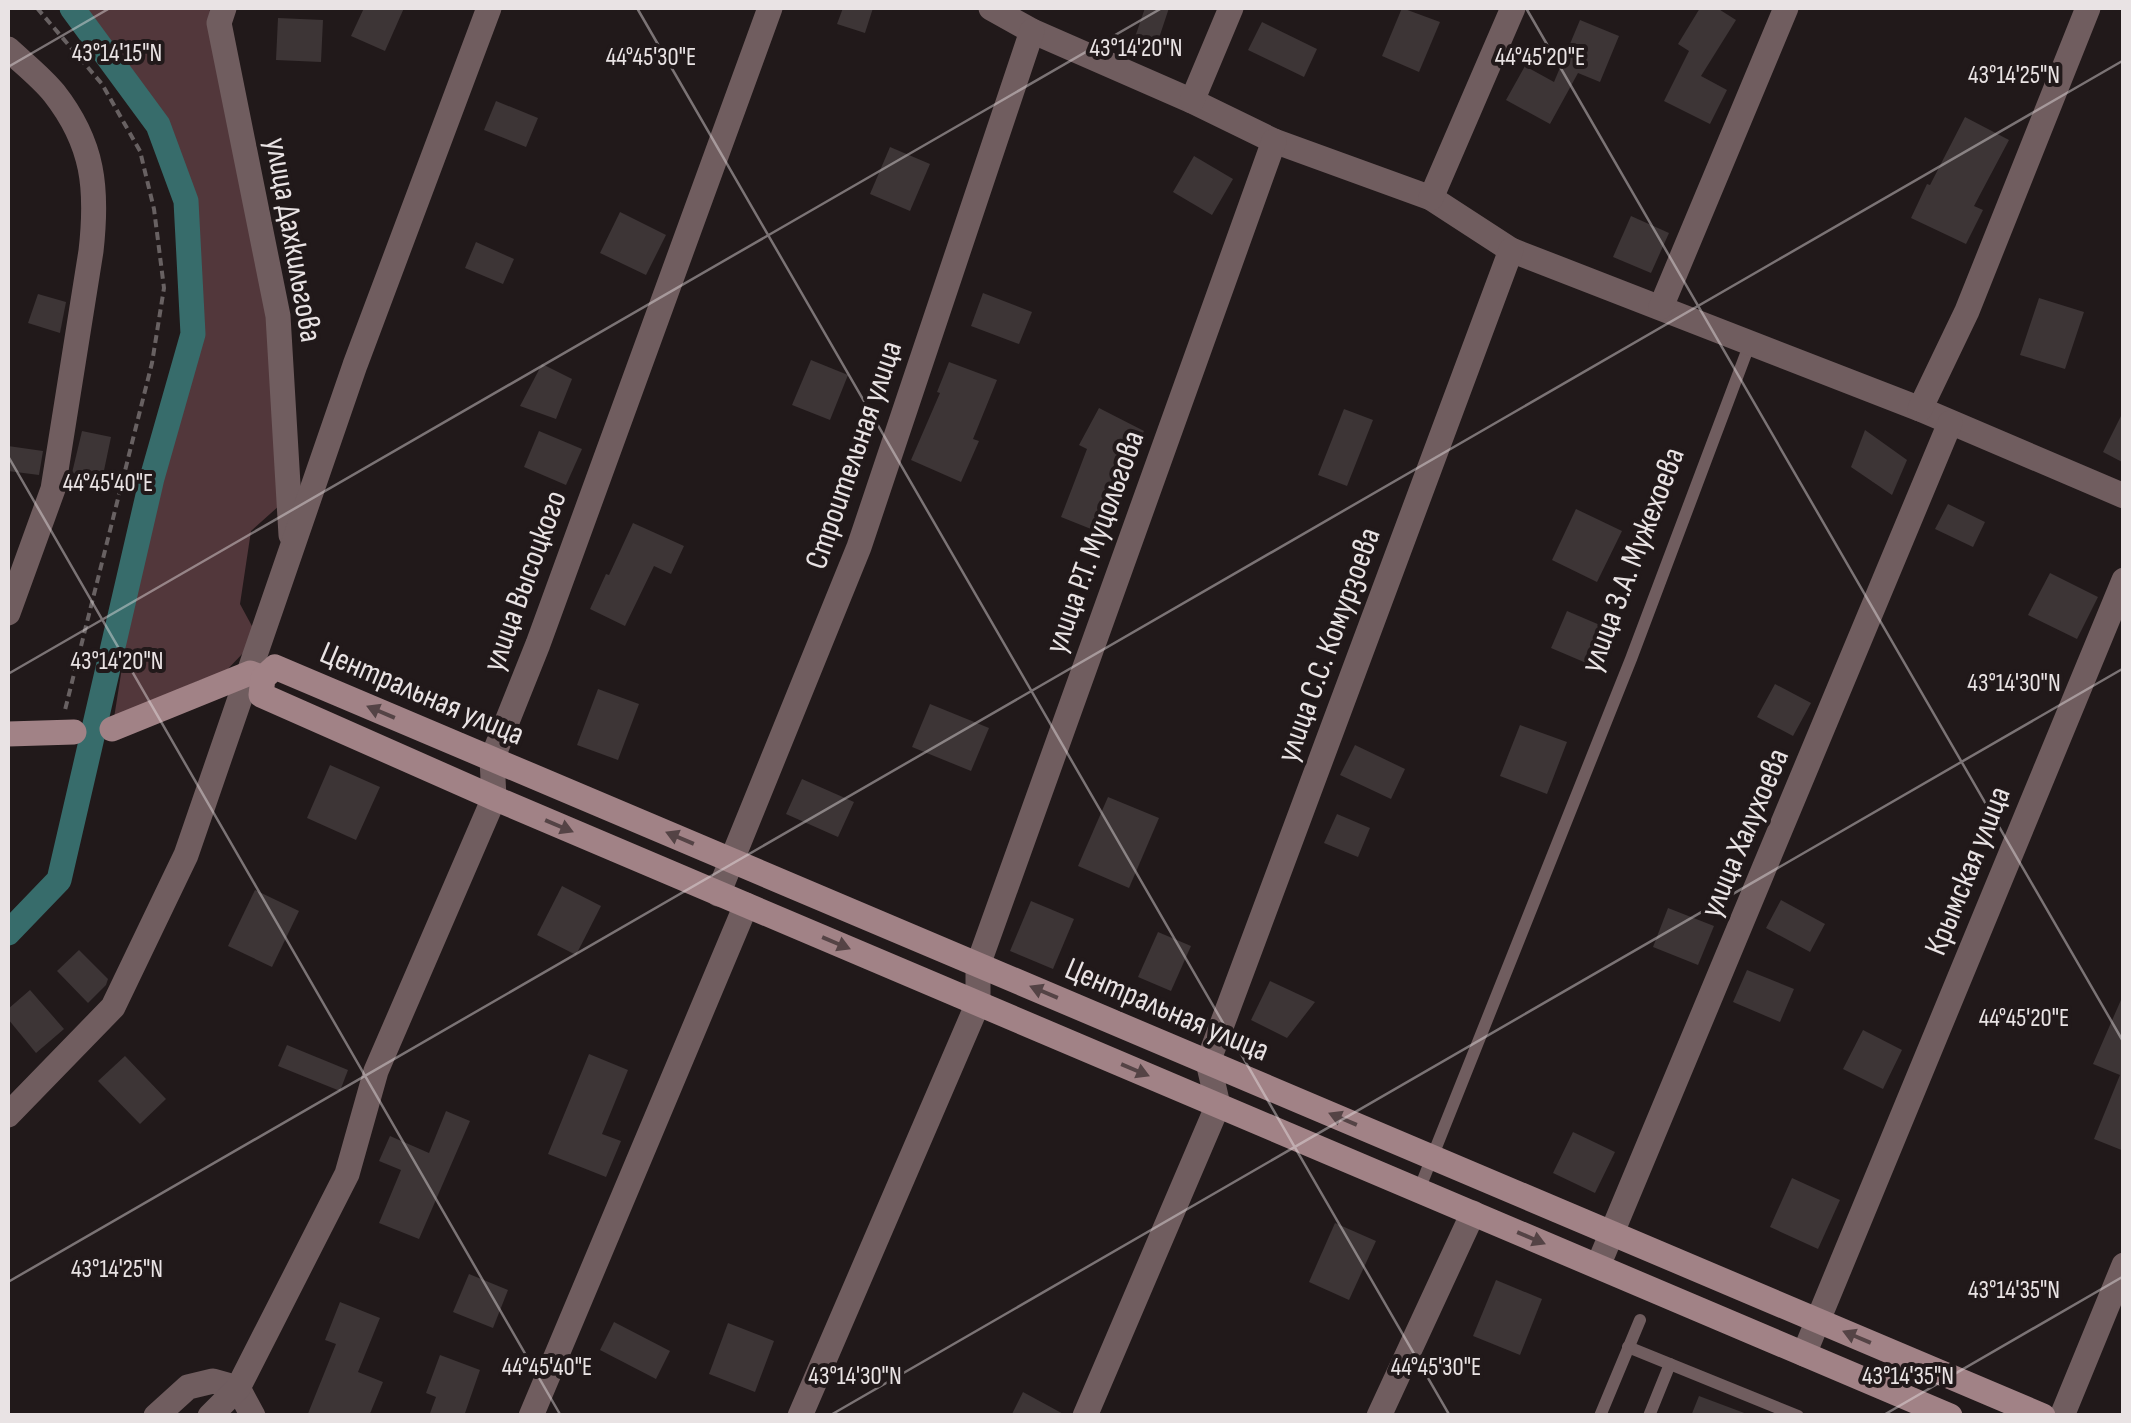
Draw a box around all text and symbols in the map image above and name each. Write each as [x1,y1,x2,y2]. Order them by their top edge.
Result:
text: 43°14'20"N [1089,33,1183,64]
text: 43°14'15"N [72,38,162,69]
text: 44°45'30"E [606,42,696,73]
text: 44°45'20"E [1495,42,1585,73]
text: 43°14'25"N [1968,60,2060,91]
street label: улица Дахкильгова [256,135,330,345]
street label: Строительная улица [797,336,911,574]
street label: улица Р.Т. Муцольгова [1037,425,1153,659]
street label: улица З.А. Мужехоева [1572,442,1694,678]
text: 44°45'40"E [63,468,153,499]
street label: улица Высоцкого [474,485,576,677]
street label: улица С.С. Комурзоева [1269,522,1389,768]
street label: Центральная улица [314,634,530,754]
text: 43°14'20"N [70,646,164,677]
text: 43°14'30"N [1967,668,2061,699]
one-way arrow [366,703,396,719]
street label: улица Халухоева [1692,743,1798,923]
street label: Крымская улица [1916,781,2020,961]
one-way arrow [544,818,574,834]
one-way arrow [665,830,695,846]
one-way arrow [821,935,851,951]
street label: Центральная улица [1059,950,1275,1070]
one-way arrow [1029,984,1059,1000]
text: 44°45'20"E [1979,1003,2069,1034]
one-way arrow [1120,1062,1150,1078]
one-way arrow [1328,1111,1358,1127]
one-way arrow [1516,1230,1546,1246]
text: 43°14'25"N [71,1254,163,1285]
text: 43°14'35"N [1968,1275,2060,1306]
one-way arrow [1842,1329,1872,1345]
text: 44°45'40"E [502,1352,592,1383]
text: 44°45'30"E [1391,1352,1481,1383]
text: 43°14'30"N [808,1361,902,1392]
text: 43°14'35"N [1862,1361,1954,1392]

